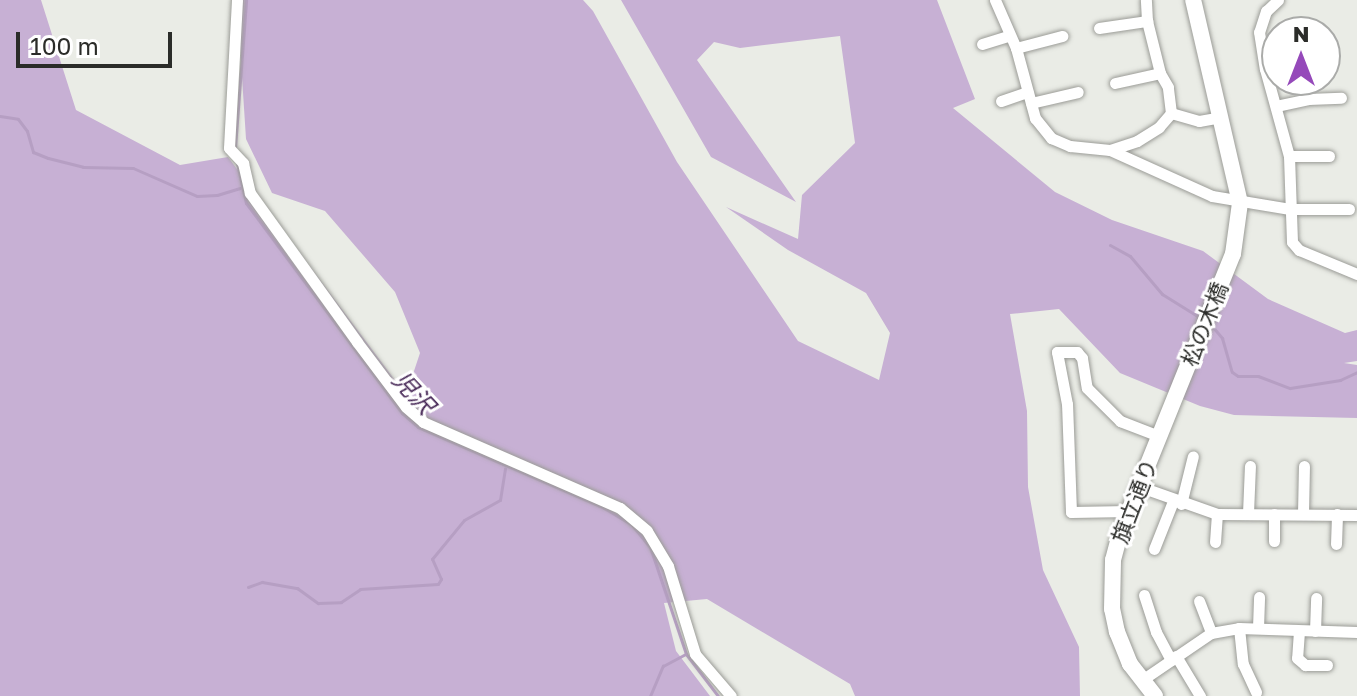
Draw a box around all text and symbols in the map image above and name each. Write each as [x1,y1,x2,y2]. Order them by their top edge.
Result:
scale bar [20,16,176,66]
north arrow [1261,16,1341,96]
text: N [1293,20,1309,47]
text: 100 m [30,31,99,60]
street label: 松の木橋 [1175,278,1233,370]
water label: 児沢 [387,365,441,419]
street label: 旗立通り [1106,455,1162,547]

